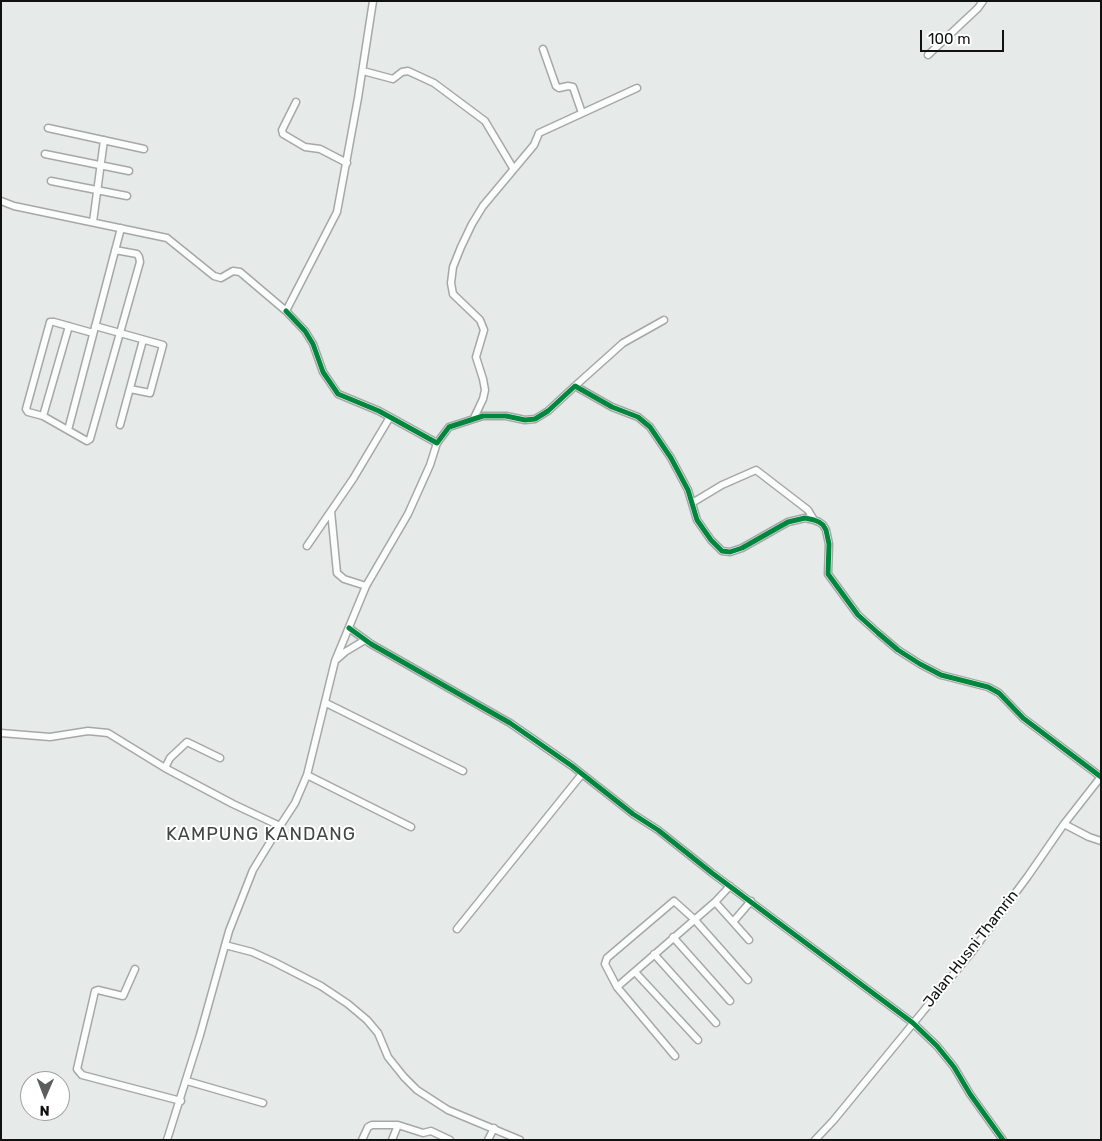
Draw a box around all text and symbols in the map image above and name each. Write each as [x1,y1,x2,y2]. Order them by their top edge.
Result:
scale bar [922,20,1006,52]
text: 100 m [928,30,970,48]
district label: KAMPUNG KANDANG [164,824,358,846]
street label: Jalan Husni Thamrin [920,887,1022,1011]
north arrow [20,1071,70,1121]
text: N [40,1102,50,1119]

